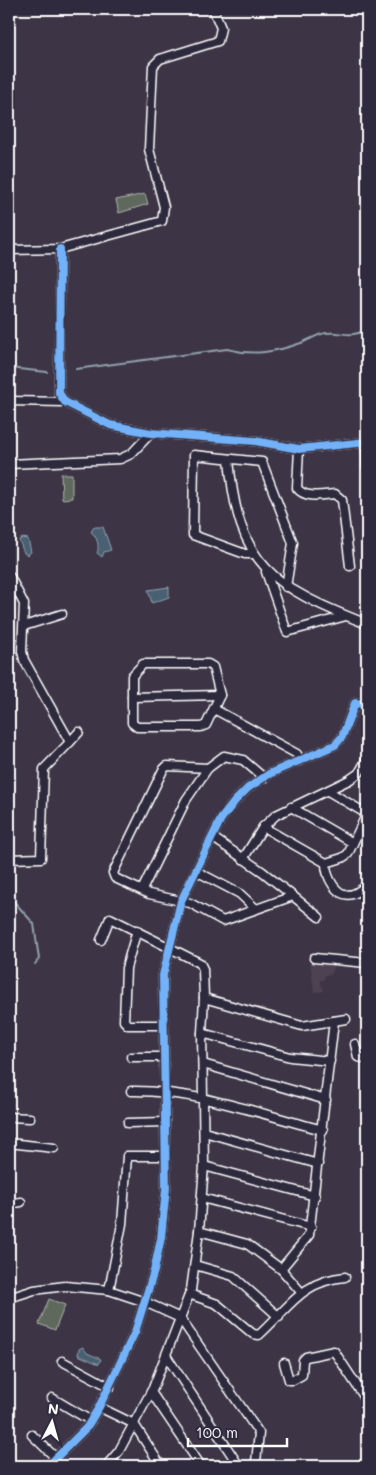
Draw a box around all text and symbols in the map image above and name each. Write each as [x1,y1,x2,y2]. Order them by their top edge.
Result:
north arrow [28,1398,78,1448]
text: N [47,1399,60,1419]
scale bar [188,1415,287,1447]
text: 100 m [196,1422,238,1442]

